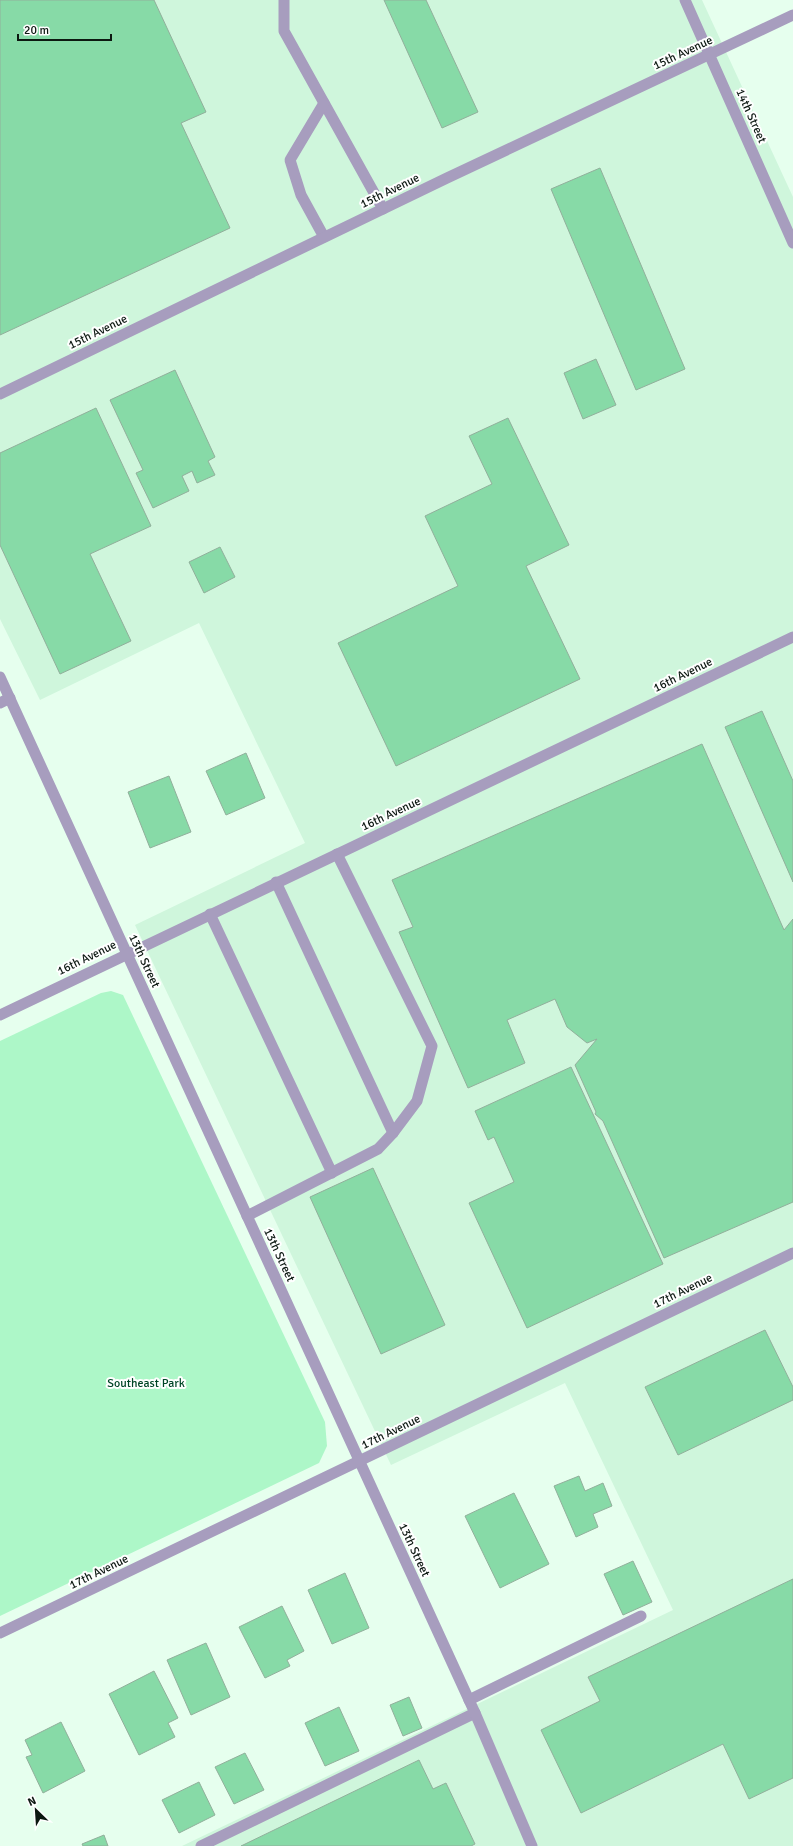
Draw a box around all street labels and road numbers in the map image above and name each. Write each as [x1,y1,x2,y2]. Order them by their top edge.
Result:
street label: 15th Avenue [651,33,715,73]
street label: 14th Street [732,87,770,145]
street label: 15th Avenue [358,170,422,212]
street label: 15th Avenue [66,311,130,353]
street label: 16th Avenue [651,654,715,696]
street label: 16th Avenue [359,794,423,834]
street label: 13th Street [125,932,163,990]
street label: 16th Avenue [55,937,119,979]
street label: 13th Street [260,1226,298,1284]
street label: 17th Avenue [651,1270,715,1312]
street label: 17th Avenue [359,1411,423,1453]
street label: 13th Street [395,1521,433,1579]
street label: 17th Avenue [67,1551,131,1593]

